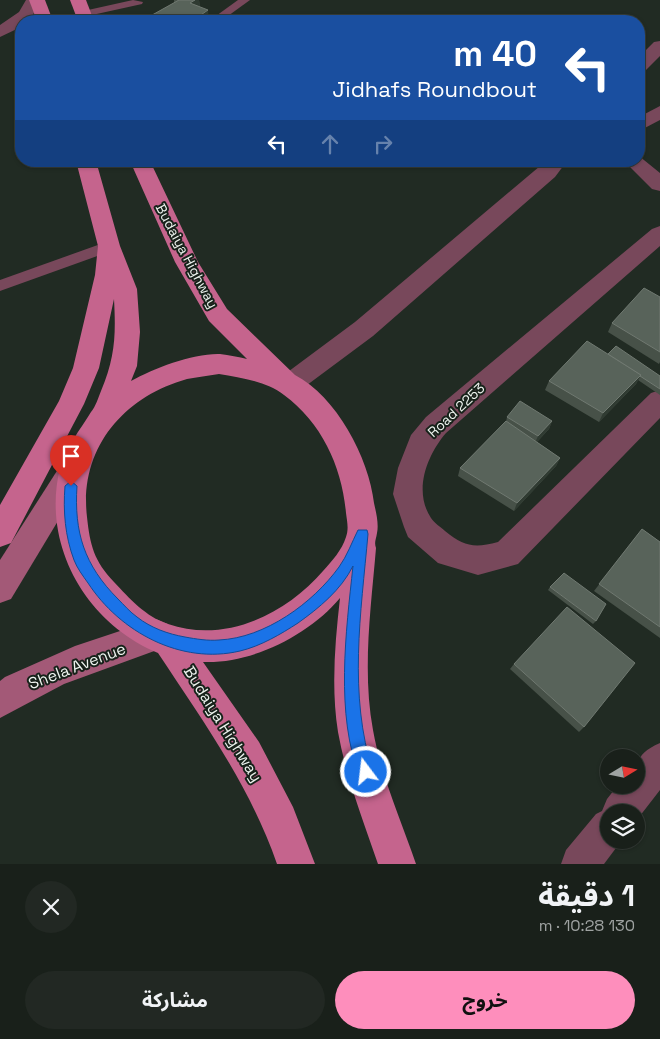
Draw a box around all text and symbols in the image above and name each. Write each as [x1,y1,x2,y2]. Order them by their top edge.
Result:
text: 40 m [453,32,537,76]
icon: left [555,35,620,100]
text: Jidhafs Roundbout [332,75,537,103]
icon: left [263,130,291,158]
icon: ahead [316,130,344,158]
icon: right [369,130,397,158]
street label: Budaiya Highway [152,200,222,312]
street label: Road 2253 [424,379,488,441]
pin [50,435,92,486]
icon: arrive [57,442,85,470]
street label: Shela Avenue [25,638,129,694]
street label: Budaiya Highway [179,662,267,786]
position arrow [339,745,391,797]
north arrow [600,749,645,794]
map controls [600,749,645,849]
button: layers [600,804,645,849]
text: 1 دقيقة [538,876,635,915]
button: close [25,881,77,933]
text: 130 m · 10:28 [539,915,635,936]
button: مشاركة [25,971,325,1029]
button: خروج [335,971,635,1029]

